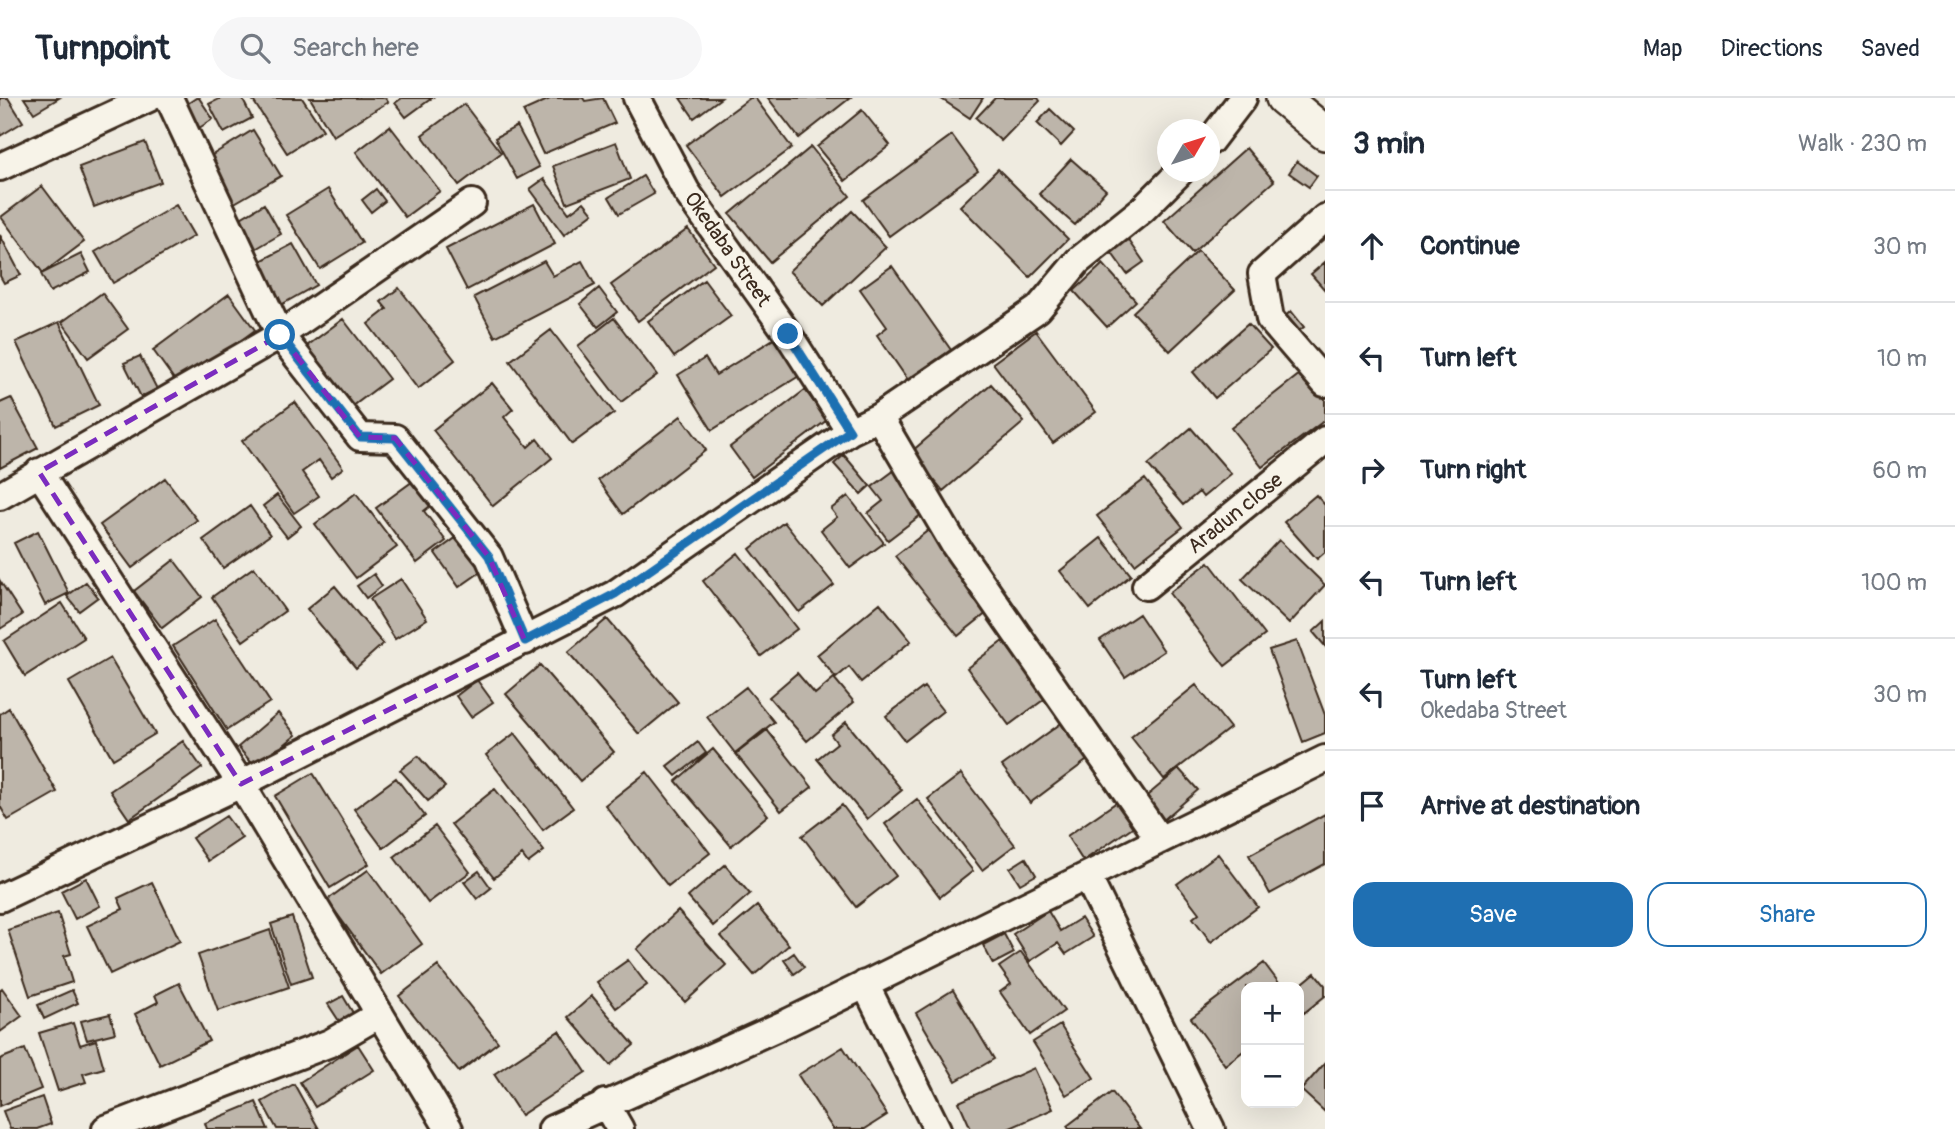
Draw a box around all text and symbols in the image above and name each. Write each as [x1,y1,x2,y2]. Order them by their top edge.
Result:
search box [212,17,702,80]
text: Turnpoint [35,28,170,69]
icon: search [236,29,274,67]
text: Search here [292,32,419,64]
text: Map [1643,34,1683,63]
text: Directions [1721,34,1822,63]
text: Saved [1860,34,1920,63]
north arrow [1157,119,1220,182]
text: 3 min [1353,125,1425,162]
text: Walk · 230 m [1798,129,1927,158]
street label: Okedaba Street [678,187,777,312]
icon: ahead [1353,227,1391,265]
text: Continue [1420,230,1520,262]
text: 30 m [1873,232,1927,261]
route end [772,318,803,349]
route start [264,319,295,350]
icon: left [1353,339,1391,377]
text: Turn left [1420,342,1516,374]
text: 10 m [1877,344,1927,373]
icon: right [1353,451,1391,489]
text: Turn right [1420,454,1526,486]
text: 60 m [1872,456,1927,485]
street label: Aradun close [1182,466,1289,560]
icon: left [1353,563,1391,601]
text: Turn left [1420,566,1516,598]
text: 100 m [1861,568,1927,597]
text: Turn left [1420,664,1516,696]
icon: left [1353,675,1391,713]
text: 30 m [1873,680,1927,709]
text: Okedaba Street [1420,696,1567,725]
icon: arrive [1353,787,1391,825]
text: Arrive at destination [1420,790,1640,822]
button: Save [1353,882,1633,947]
button: Share [1647,882,1927,947]
map controls [1241,982,1304,1108]
button: + [1241,982,1304,1045]
button: − [1241,1045,1304,1108]

